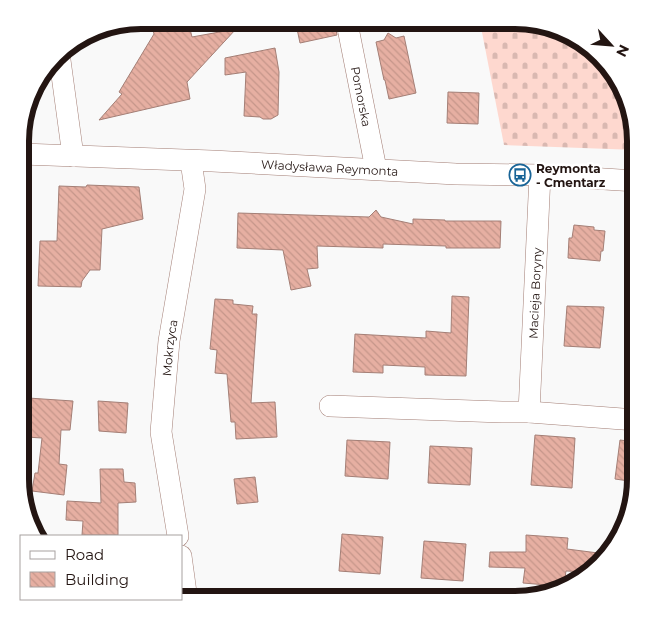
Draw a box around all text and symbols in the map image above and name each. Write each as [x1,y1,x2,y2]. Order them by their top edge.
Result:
north arrow [586,20,636,70]
text: N [612,42,633,60]
street label: Pomorska [348,65,375,128]
street label: Władysława Reymonta [261,156,399,178]
place label: Reymonta - Cmentarz [536,161,606,190]
bus stop icon: Reymonta - Cmentarz [508,163,532,187]
street label: Macieja Boryny [525,247,544,339]
street label: Mokrzyca [158,318,180,377]
legend [20,535,182,600]
text: Road [65,545,104,564]
text: Building [65,570,129,589]

